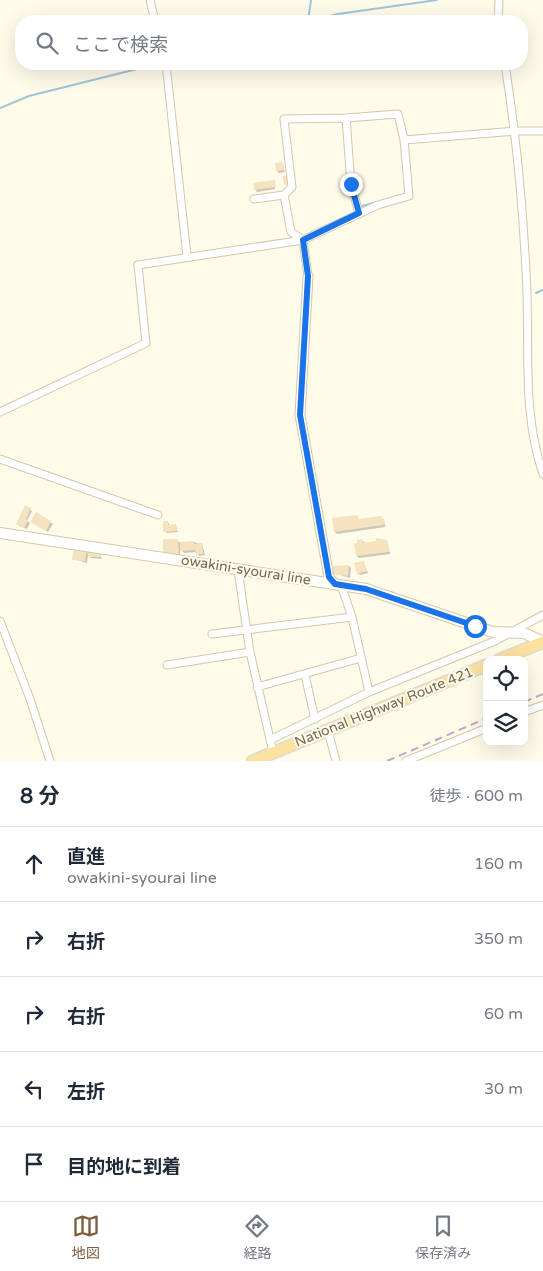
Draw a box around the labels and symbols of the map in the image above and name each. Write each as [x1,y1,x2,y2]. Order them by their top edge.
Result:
route end [340,173,363,196]
street label: owakini-syourai line [180,551,312,589]
route start [464,615,487,638]
street label: National Highway Route 421 [292,663,476,751]

